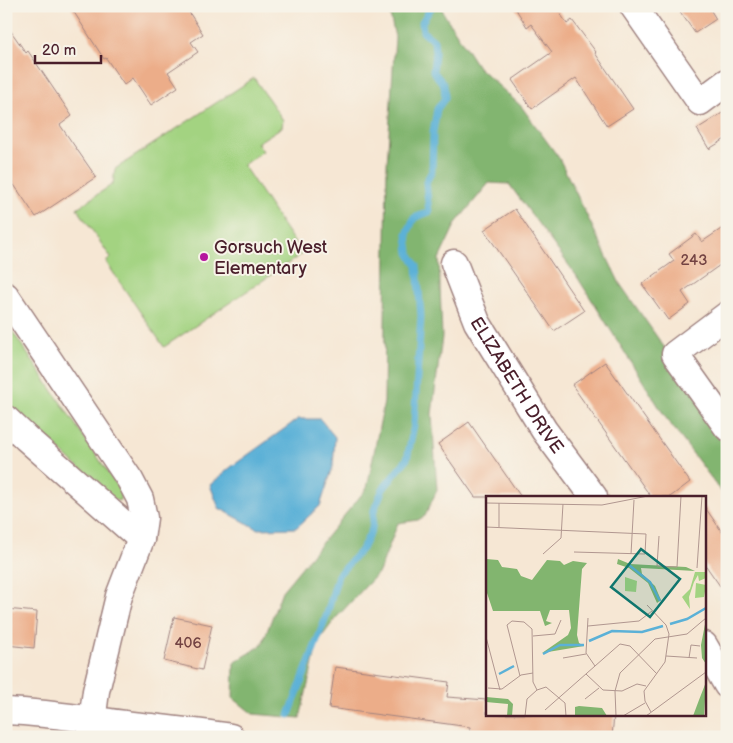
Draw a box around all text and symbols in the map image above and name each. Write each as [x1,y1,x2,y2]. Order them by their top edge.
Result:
scale bar [35,32,101,64]
text: 20 m [42,41,76,60]
place label: Gorsuch West Elementary [214,237,328,279]
marker: Gorsuch West Elementary [198,251,210,263]
house number: 243 [680,251,708,270]
street label: ELIZABETH DRIVE [466,313,568,457]
inset map [486,496,706,716]
house number: 406 [174,634,202,653]

